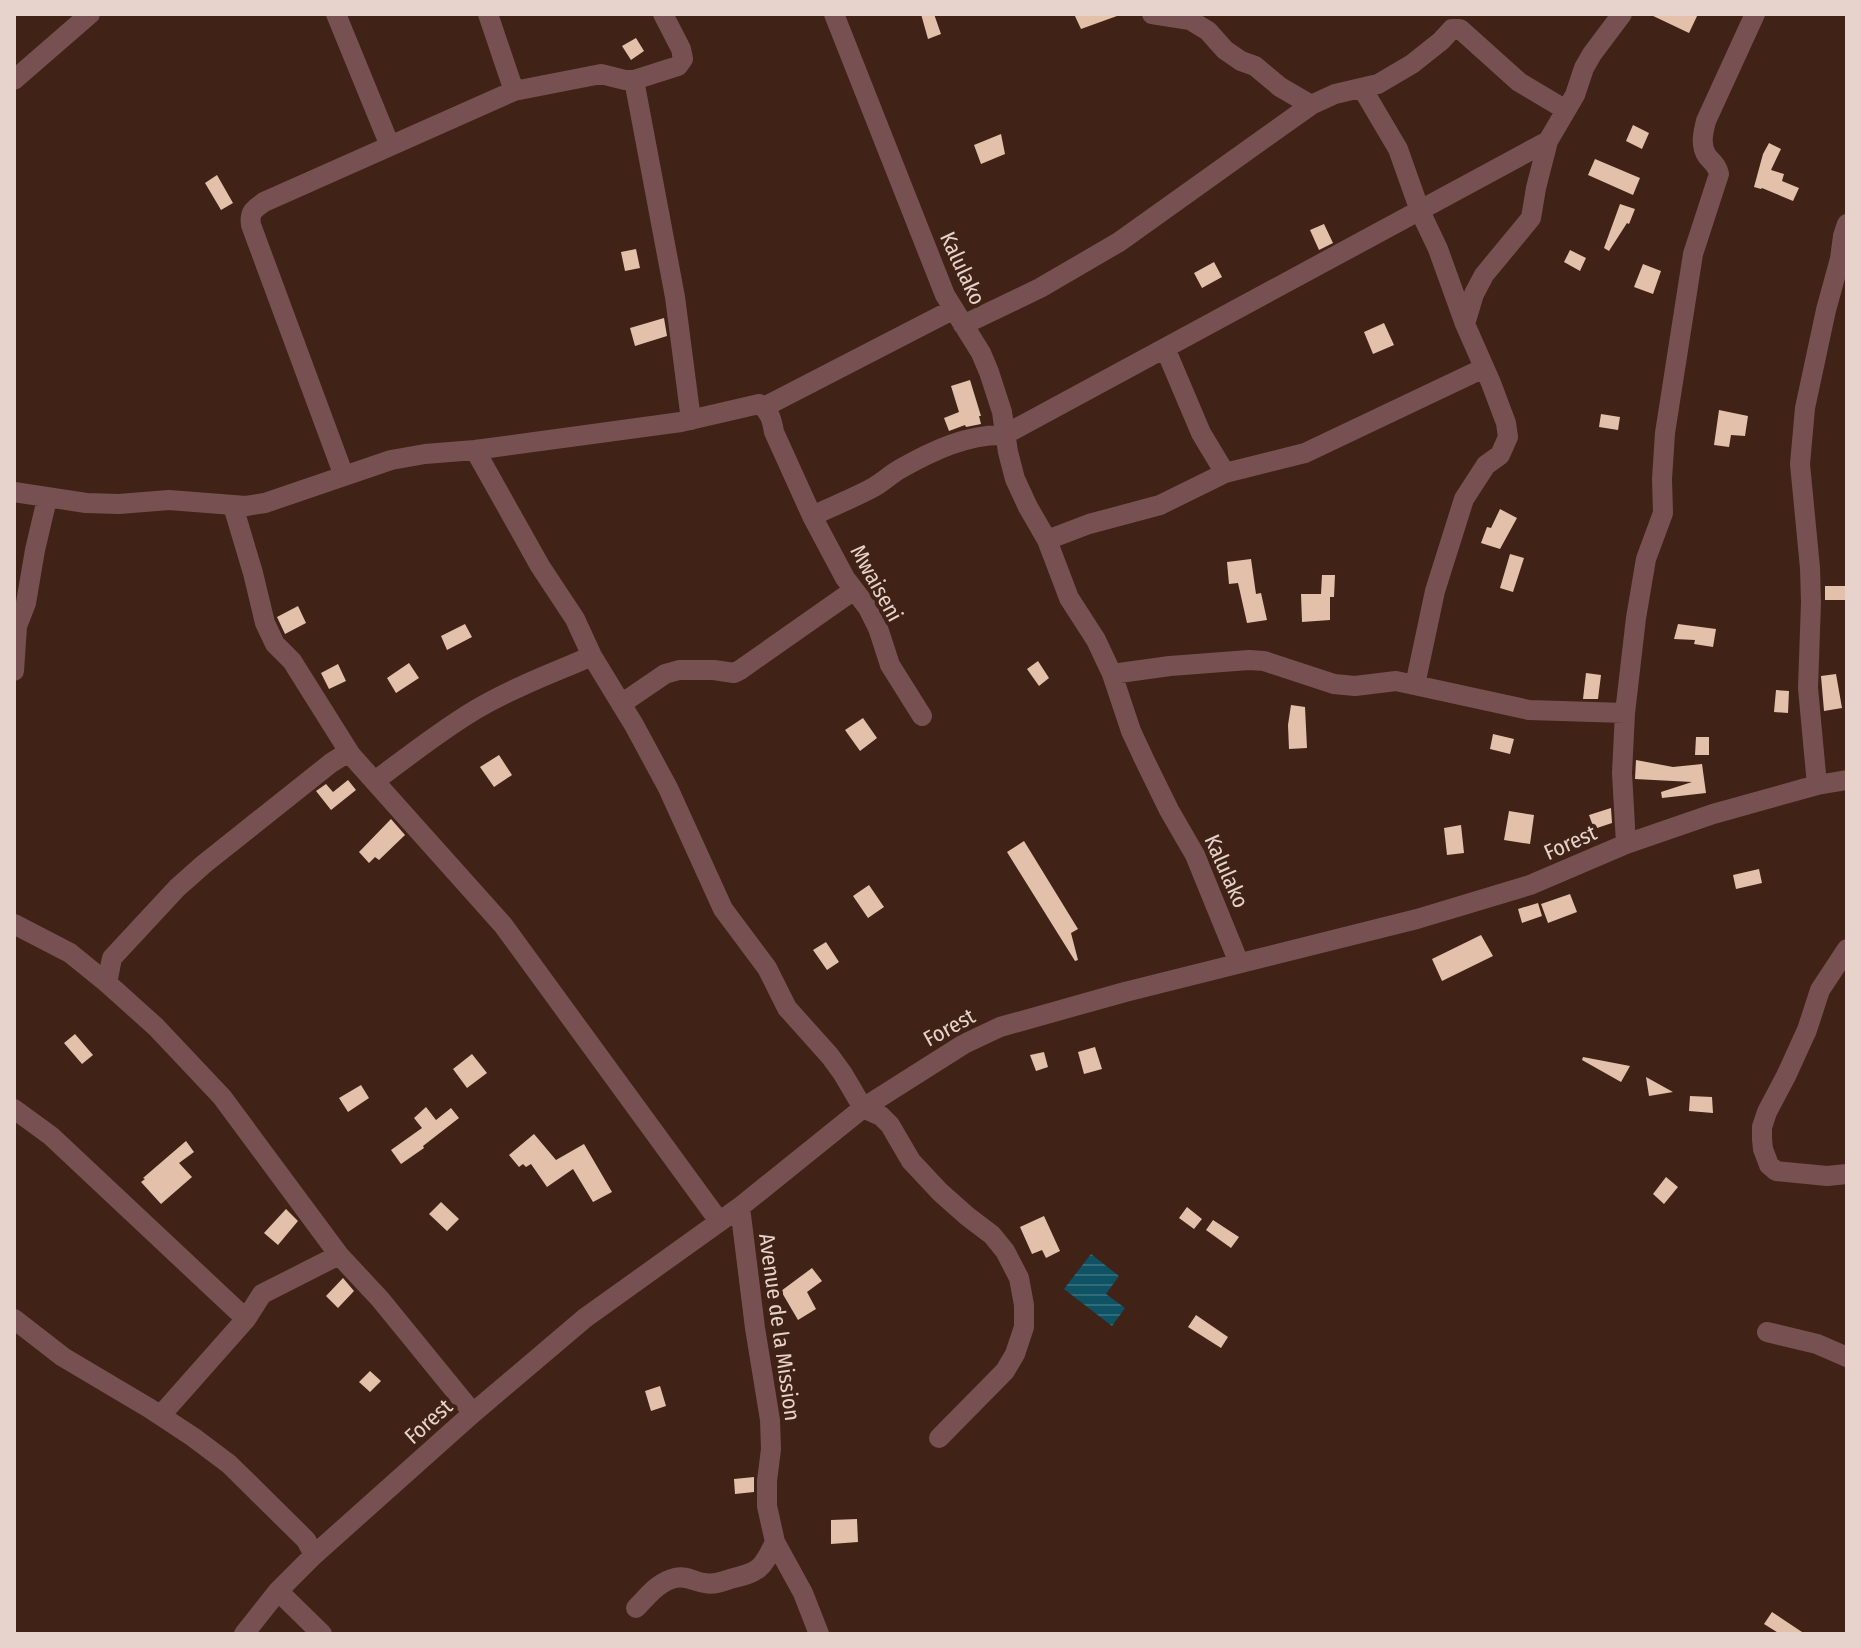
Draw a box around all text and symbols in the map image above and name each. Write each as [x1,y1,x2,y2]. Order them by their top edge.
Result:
street label: Kalulako [934,227,991,309]
street label: Mwaiseni [845,540,909,626]
street label: Forest [1540,819,1602,866]
street label: Kalulako [1198,830,1255,912]
street label: Forest [919,1002,981,1053]
street label: Avenue de la Mission [753,1231,806,1423]
street label: Forest [399,1392,458,1450]

